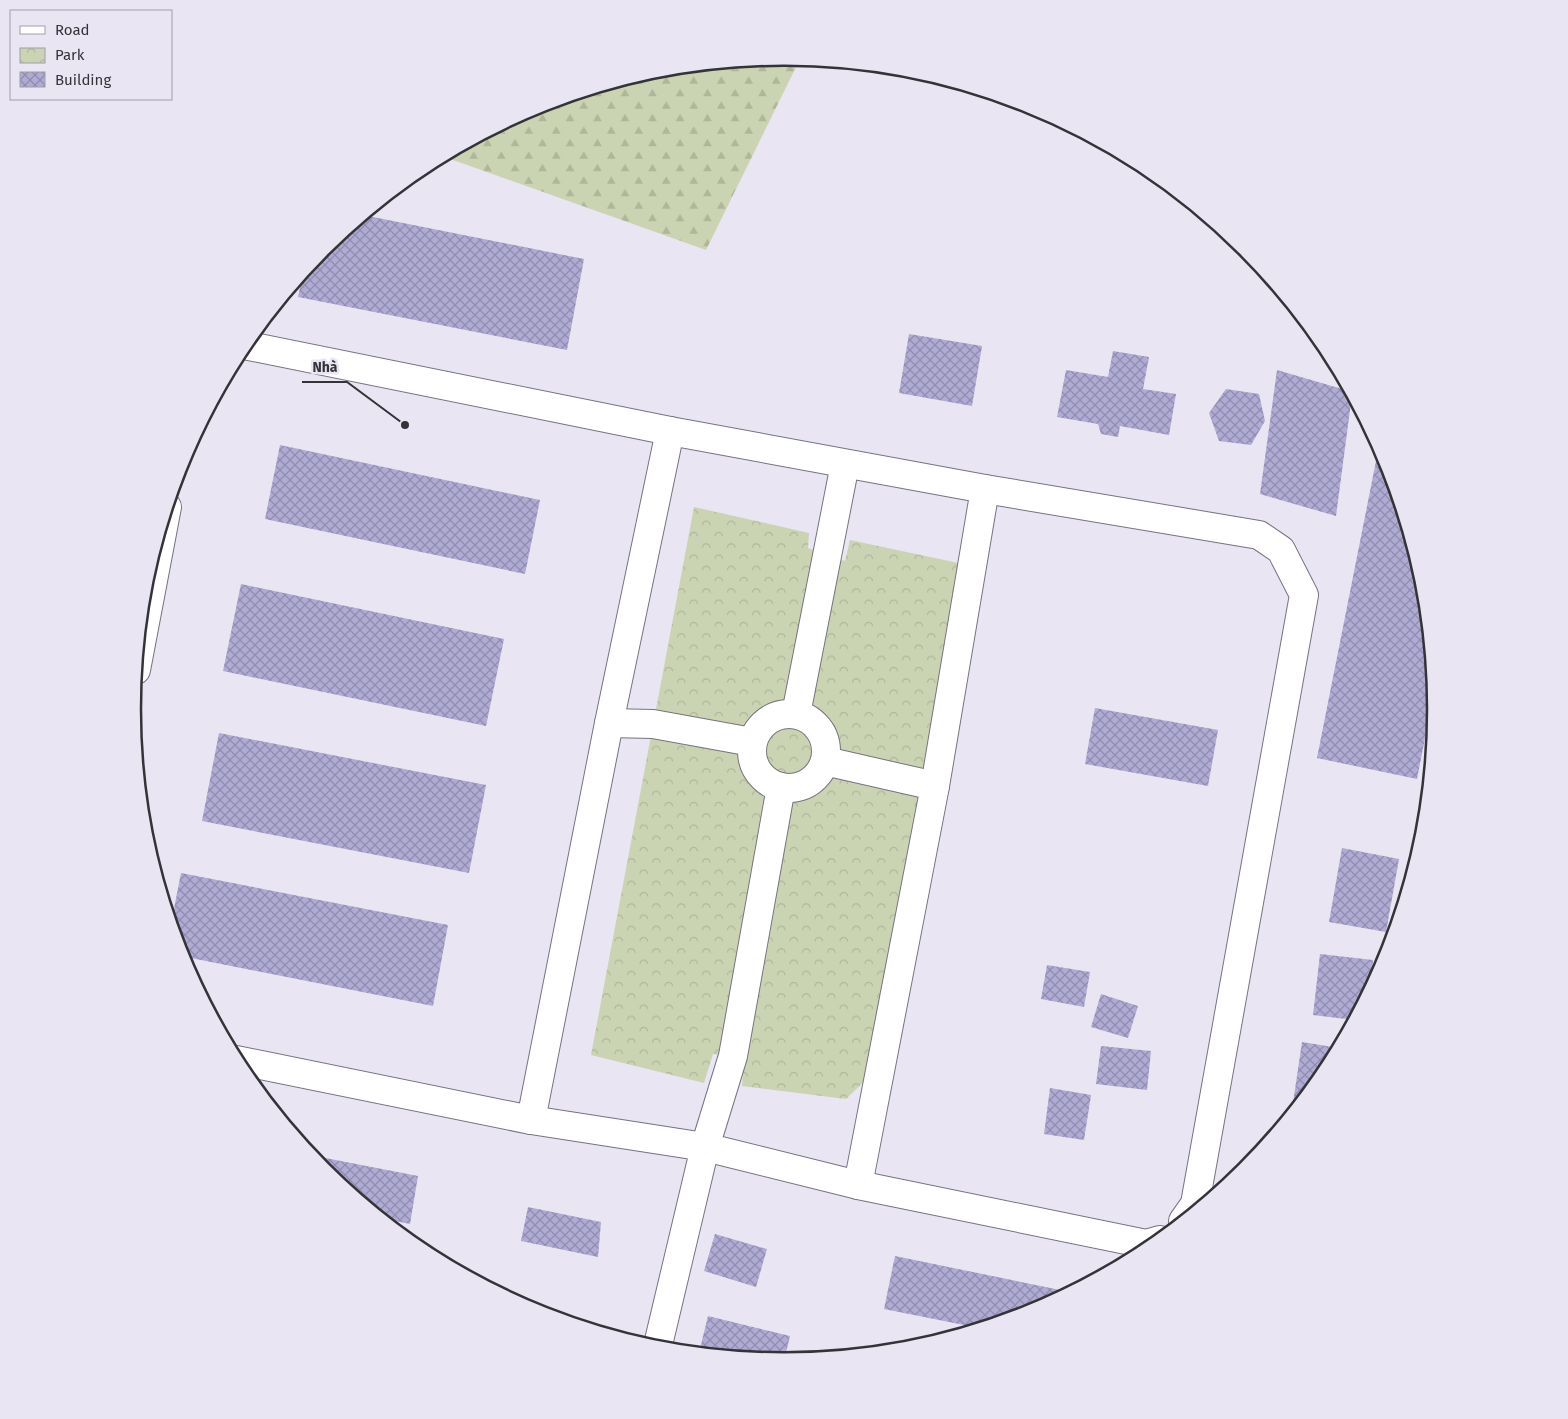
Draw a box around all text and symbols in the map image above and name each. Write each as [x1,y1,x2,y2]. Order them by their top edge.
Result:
legend [10,10,172,100]
text: Road [55,21,90,39]
text: Park [55,46,85,64]
text: Building [55,71,111,89]
callout: Nhà [302,353,347,382]
text: Nhà [312,359,338,376]

